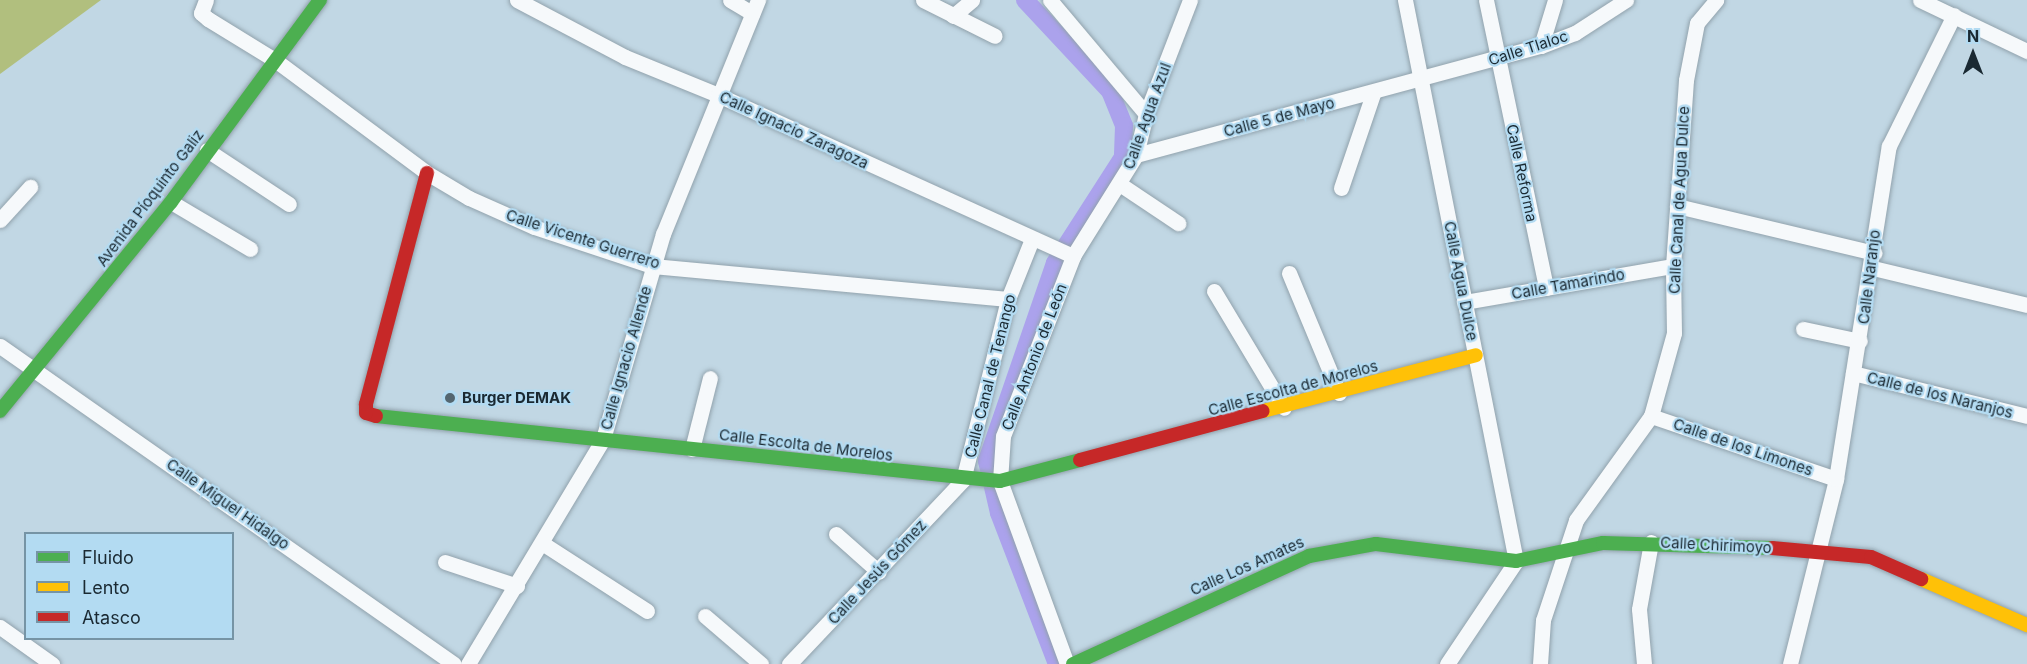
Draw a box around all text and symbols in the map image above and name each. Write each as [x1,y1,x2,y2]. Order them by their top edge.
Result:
north arrow [1943,24,2003,84]
text: N [1967,26,1979,46]
street label: Calle Tlaloc [1486,27,1570,69]
street label: Calle Agua Azul [1119,60,1175,172]
street label: Calle Ignacio Zaragoza [717,88,871,172]
street label: Calle 5 de Mayo [1222,94,1336,140]
street label: Calle Canal de Agua Dulce [1665,106,1693,294]
street label: Calle Reforma [1503,123,1541,223]
street label: Avenida Píoquinto Galiz [93,126,207,270]
street label: Calle Vicente Guerrero [504,206,662,272]
street label: Calle Agua Dulce [1441,220,1481,342]
street label: Calle Naranjo [1854,229,1884,325]
street label: Calle Tamarindo [1510,265,1626,303]
street label: Calle Antonio de León [998,281,1070,433]
street label: Calle Ignacio Allende [597,284,655,432]
street label: Calle Canal de Tenango [961,292,1019,460]
street label: Calle Escolta de Morelos [1206,357,1380,419]
street label: Calle de los Naranjos [1865,368,2015,422]
place label: Burger DEMAK [462,389,571,407]
marker: Burger DEMAK [443,391,457,405]
street label: Calle de los Limones [1671,415,1815,479]
street label: Calle Escolta de Morelos [718,425,894,465]
street label: Calle Miguel Hidalgo [163,455,293,553]
street label: Calle Jesús Gómez [824,516,930,628]
legend [24,532,234,640]
street label: Calle Los Amates [1187,533,1307,599]
street label: Calle Chirimoyo [1660,533,1772,557]
text: Fluido [82,547,134,568]
text: Lento [82,577,130,598]
text: Atasco [82,607,141,628]

